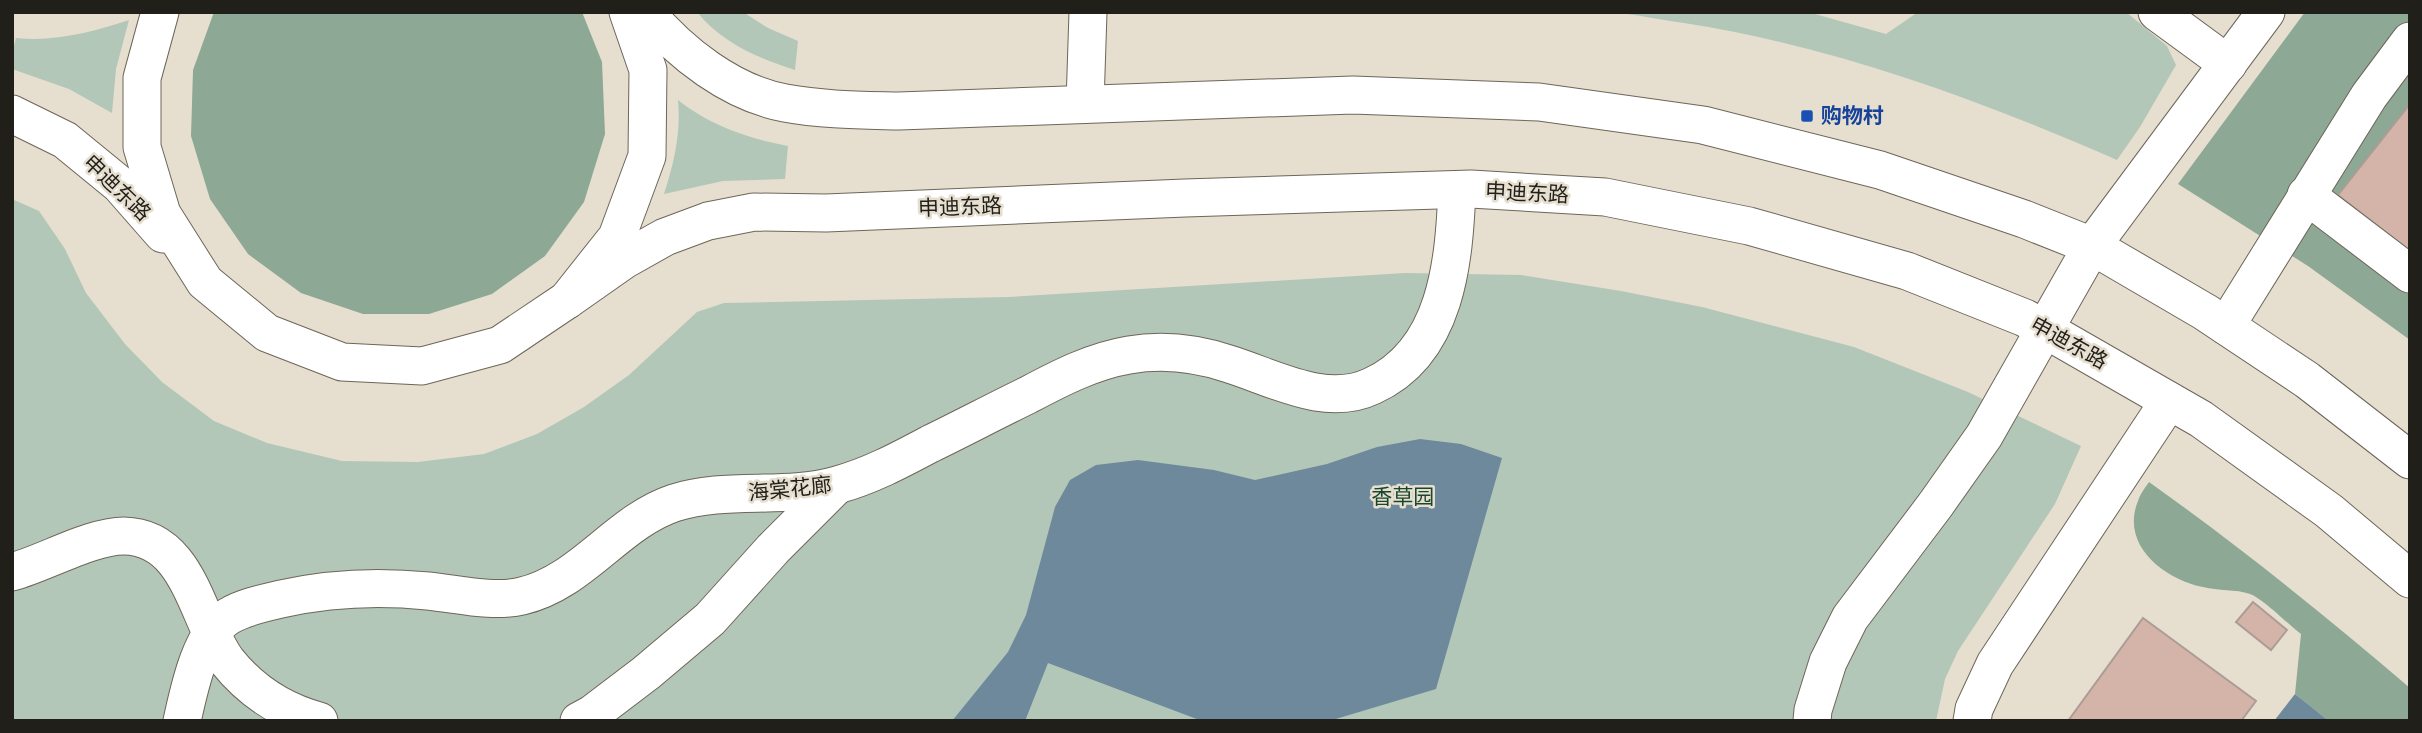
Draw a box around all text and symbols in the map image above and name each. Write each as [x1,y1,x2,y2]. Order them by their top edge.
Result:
place label: 购物村 [1821,101,1884,130]
marker: 购物村 [1799,108,1815,124]
street label: 申迪东路 [77,148,158,227]
street label: 申迪东路 [1484,176,1570,209]
street label: 申迪东路 [918,191,1002,222]
street label: 申迪东路 [2025,310,2113,376]
street label: 海棠花廊 [747,470,833,507]
park label: 香草园 [1372,482,1435,511]

